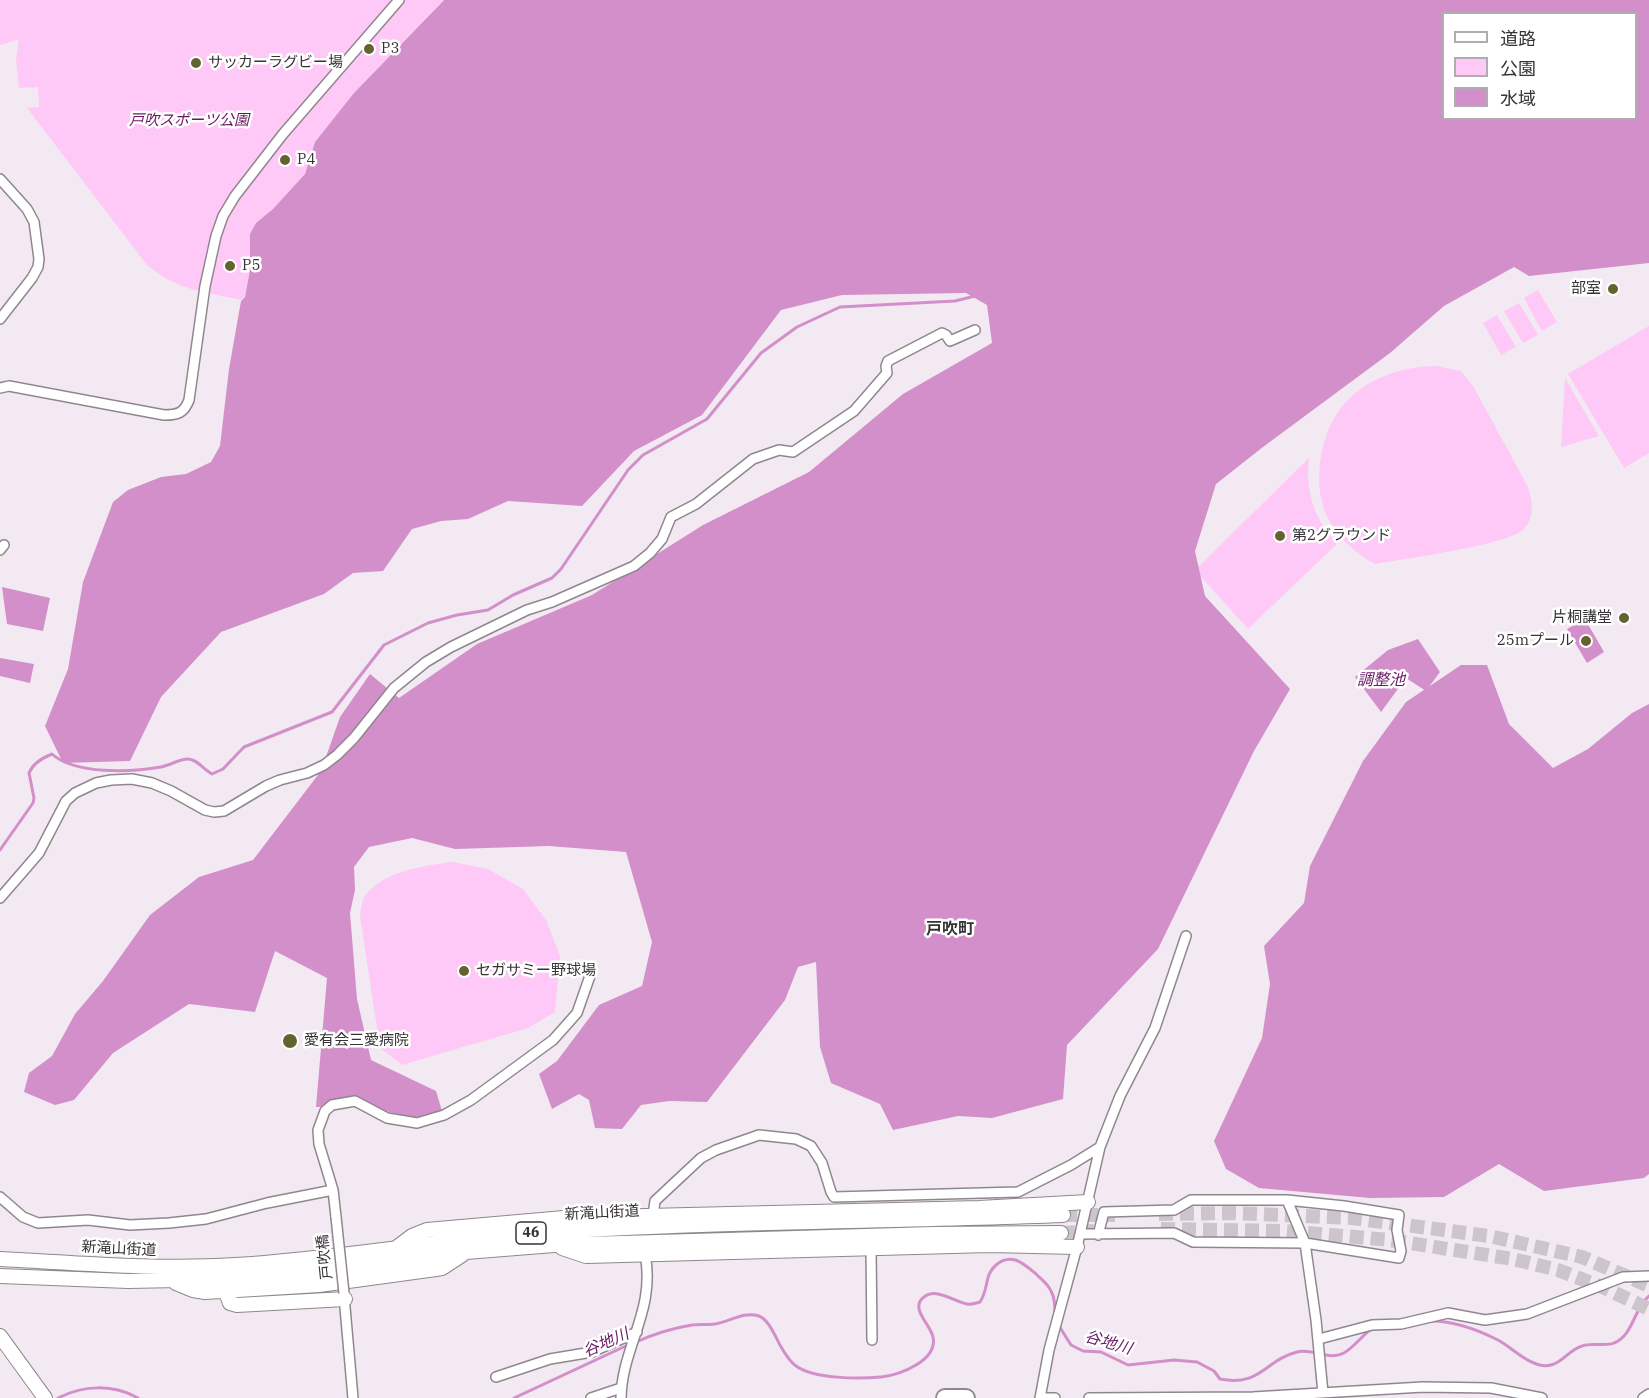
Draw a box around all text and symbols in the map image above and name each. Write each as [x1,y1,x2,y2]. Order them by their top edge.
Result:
legend [1442,12,1637,120]
text: 道路 [1500,27,1536,50]
place label: P3 [381,40,399,58]
marker: P3 [362,42,376,56]
place label: サッカーラグビー場 [208,54,343,72]
marker: サッカーラグビー場 [189,56,203,70]
text: 公園 [1500,57,1536,80]
text: 水域 [1500,87,1536,110]
park label: 戸吹スポーツ公園 [129,112,249,130]
place label: P4 [297,151,315,169]
marker: P4 [278,153,292,167]
place label: P5 [242,257,260,275]
marker: P5 [223,259,237,273]
place label: 部室 [1571,280,1601,298]
marker: 部室 [1606,282,1620,296]
place label: 第2グラウンド [1292,527,1391,545]
marker: 第2グラウンド [1273,529,1287,543]
place label: 片桐講堂 [1552,609,1612,627]
marker: 片桐講堂 [1617,611,1631,625]
place label: 25mプール [1497,632,1574,650]
marker: 25mプール [1579,634,1593,648]
water label: 調整池 [1357,670,1405,690]
district label: 戸吹町 [926,919,974,939]
place label: セガサミー野球場 [476,962,596,980]
marker: セガサミー野球場 [457,964,471,978]
marker: 愛有会三愛病院 [281,1032,299,1050]
place label: 愛有会三愛病院 [304,1032,409,1050]
street label: 新滝山街道 [564,1202,640,1224]
road number: 46 [516,1222,546,1244]
street label: 戸吹橋 [314,1234,336,1280]
street label: 新滝山街道 [81,1238,157,1260]
water label: 谷地川 [580,1324,632,1362]
water label: 谷地川 [1082,1327,1134,1359]

